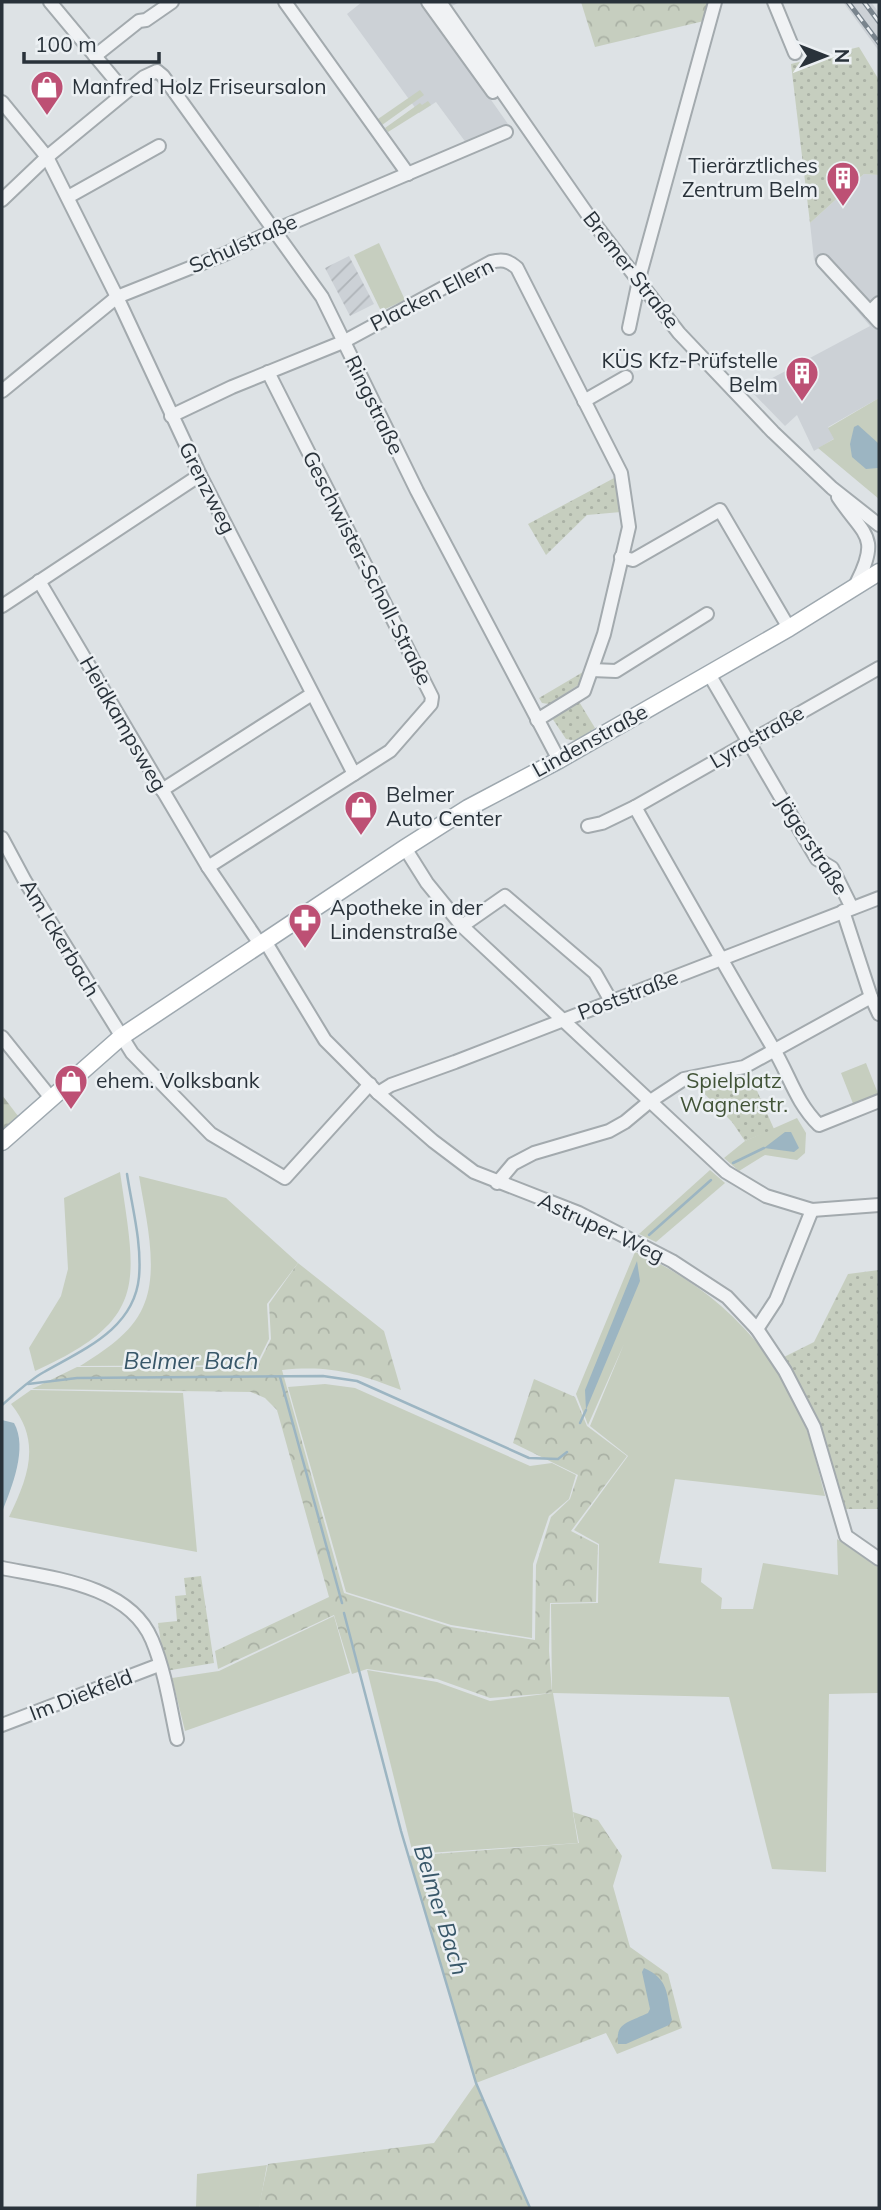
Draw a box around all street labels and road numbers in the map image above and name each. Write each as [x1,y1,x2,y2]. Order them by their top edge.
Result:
street label: Bremer Straße [578,206,686,333]
street label: Schulstraße [185,208,301,278]
street label: Placken Ellern [365,252,498,336]
street label: Ringstraße [340,351,410,458]
street label: Grenzweg [174,437,242,538]
street label: Geschwister-Scholl-Straße [297,446,438,689]
street label: Heidkampsweg [75,651,173,796]
street label: Lindenstraße [527,698,652,782]
street label: Lyrastraße [705,699,808,773]
street label: Jägerstraße [771,790,855,899]
street label: Am Ickerbach [16,874,106,1001]
street label: Poststraße [574,963,681,1025]
street label: Astruper Weg [534,1187,669,1268]
street label: Im Diekfeld [26,1663,136,1726]

